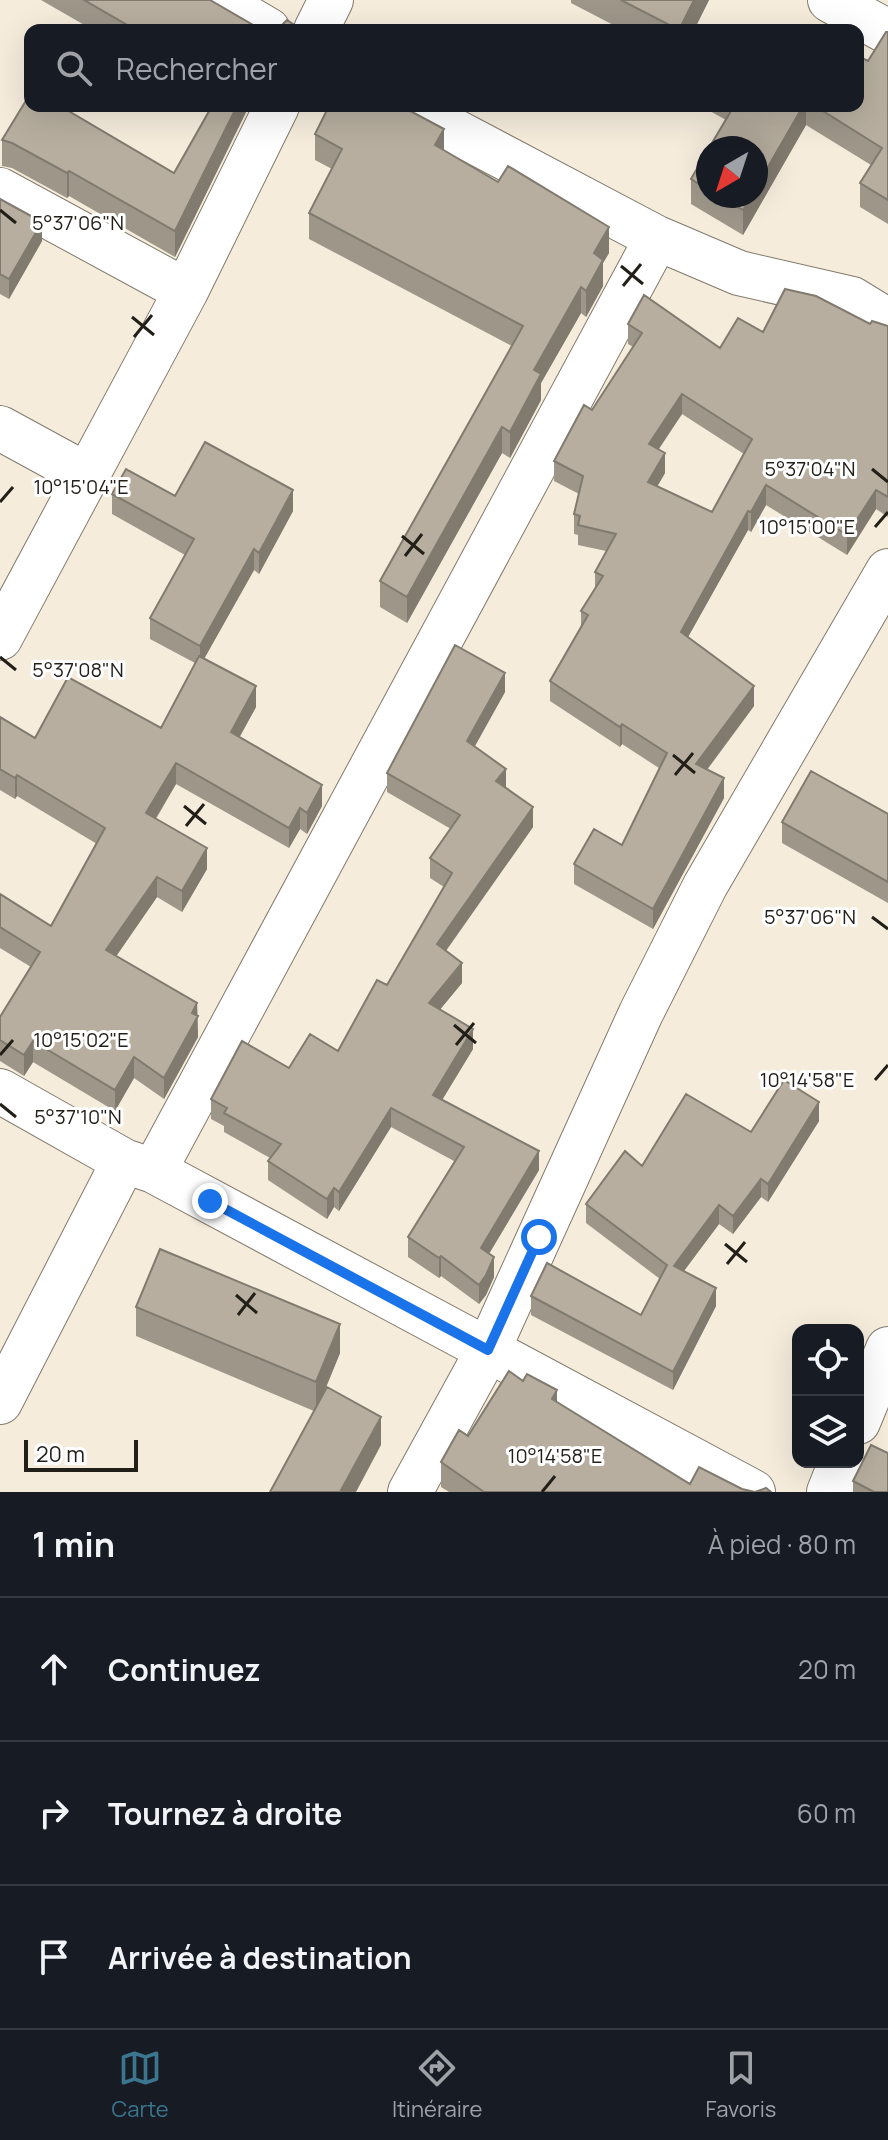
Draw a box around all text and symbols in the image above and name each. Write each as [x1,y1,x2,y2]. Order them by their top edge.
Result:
search box [24,24,864,112]
icon: search [52,46,96,90]
text: Rechercher [116,48,278,89]
north arrow [696,136,768,208]
text: 5°37'06"N [32,209,124,236]
text: 5°37'04"N [765,455,855,482]
text: 10°15'04"E [33,473,129,500]
text: 10°15'00"E [759,513,855,540]
text: 5°37'08"N [32,656,124,683]
text: 5°37'06"N [764,903,856,930]
text: 10°15'02"E [33,1026,129,1053]
text: 10°14'58"E [760,1066,854,1093]
text: 5°37'10"N [34,1103,122,1130]
route end [192,1183,228,1219]
route start [521,1219,557,1255]
map controls [792,1324,864,1468]
button: locate [792,1324,864,1396]
button: layers [792,1396,864,1468]
scale bar [24,1436,138,1472]
text: 20 m [36,1439,85,1469]
text: 10°14'58"E [508,1442,602,1469]
text: 1 min [32,1521,115,1567]
text: À pied · 80 m [708,1526,856,1562]
icon: ahead [32,1647,76,1691]
text: Continuez [108,1649,260,1690]
text: 20 m [798,1651,856,1687]
icon: right [32,1791,76,1835]
text: Tournez à droite [108,1793,342,1834]
text: 60 m [797,1795,856,1831]
icon: arrive [32,1935,76,1979]
text: Arrivée à destination [108,1937,411,1978]
tab: Carte [112,2046,169,2124]
tab: Itinéraire [392,2046,482,2124]
tab: Favoris [706,2046,776,2124]

